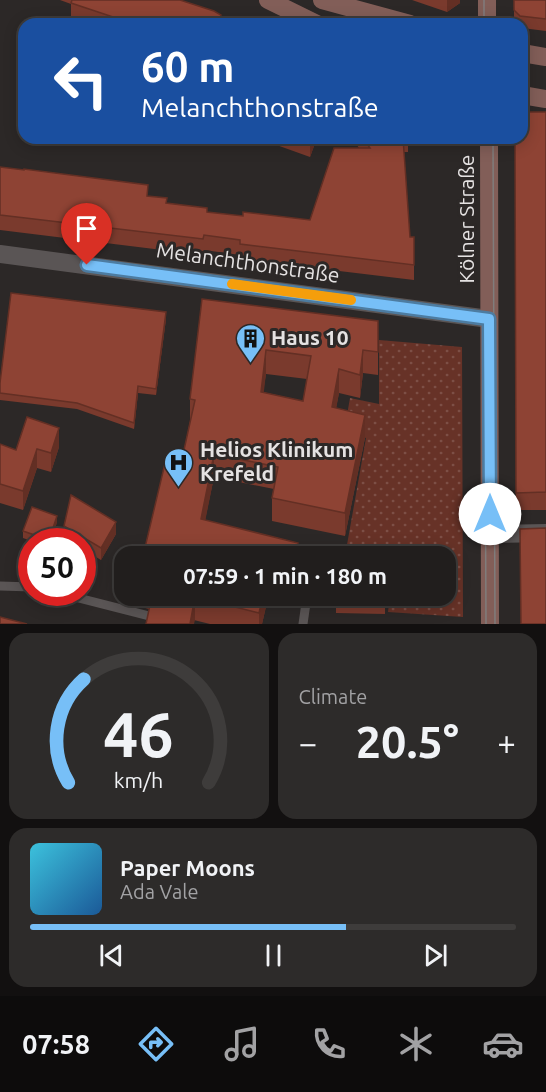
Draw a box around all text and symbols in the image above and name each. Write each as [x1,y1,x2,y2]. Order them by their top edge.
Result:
icon: left [42,42,120,120]
text: 60 m [141,43,235,90]
text: Melanchthonstraße [141,92,379,122]
street label: Kölner Straße [454,155,478,283]
pin [61,203,112,265]
icon: arrive [70,212,103,245]
street label: Melanchthonstraße [155,237,341,287]
building icon: Haus 10 [234,322,266,364]
place label: Haus 10 [271,325,349,349]
place label: Helios Klinikum Krefeld [200,437,353,485]
hospital icon: Helios Klinikum Krefeld [163,446,195,488]
position arrow [458,482,522,546]
speed limit sign: 50 [18,528,96,606]
text: 07:59 · 1 min · 180 m [183,563,387,588]
text: Climate [299,685,367,708]
text: 46 [104,699,174,769]
text: 20.5° [356,716,459,767]
text: − [299,724,317,761]
text: + [497,724,516,761]
text: km/h [114,768,163,792]
text: Paper Moons [120,855,255,880]
text: Ada Vale [120,880,198,903]
icon: previous [95,939,128,972]
icon: pause [257,939,290,972]
icon: next [419,939,452,972]
icon: directions [135,1023,177,1065]
icon: music [221,1023,263,1065]
icon: phone [308,1023,350,1065]
icon: climate [395,1023,437,1065]
icon: car [482,1023,524,1065]
text: 07:58 [22,1029,90,1059]

